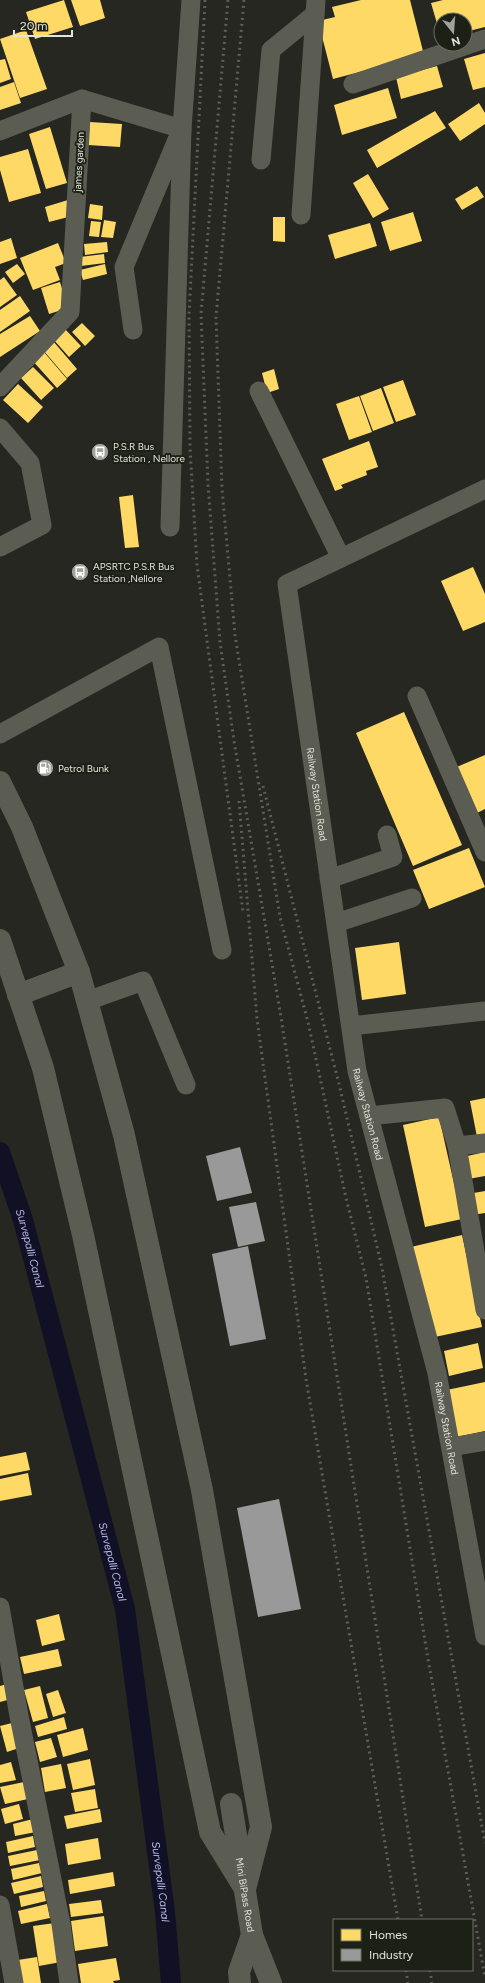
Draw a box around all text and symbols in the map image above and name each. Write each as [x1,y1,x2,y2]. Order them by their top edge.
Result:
scale bar [14,12,72,38]
north arrow [433,12,473,52]
text: 20 m [20,19,48,33]
text: N [450,34,462,49]
street label: james garden [71,131,87,193]
place label: P.S.R Bus Station , Nellore [113,440,185,465]
bus stop icon: P.S.R Bus Station , Nellore [90,442,110,462]
place label: APSRTC P.S.R Bus Station ,Nellore [93,560,175,585]
bus stop icon: APSRTC P.S.R Bus Station ,Nellore [70,562,90,582]
street label: Railway Station Road [304,747,330,842]
fuel station icon: Petrol Bunk [35,758,55,778]
place label: Petrol Bunk [58,762,109,775]
street label: Railway Station Road [350,1067,387,1161]
water label: Survepalli Canal [13,1207,47,1290]
street label: Railway Station Road [432,1380,462,1476]
water label: Survepalli Canal [96,1521,129,1603]
water label: Survepalli Canal [149,1841,172,1923]
street label: Mini BiPass Road [233,1857,258,1933]
legend [333,1919,473,1971]
text: Homes [369,1928,408,1942]
text: Industry [369,1948,414,1962]

